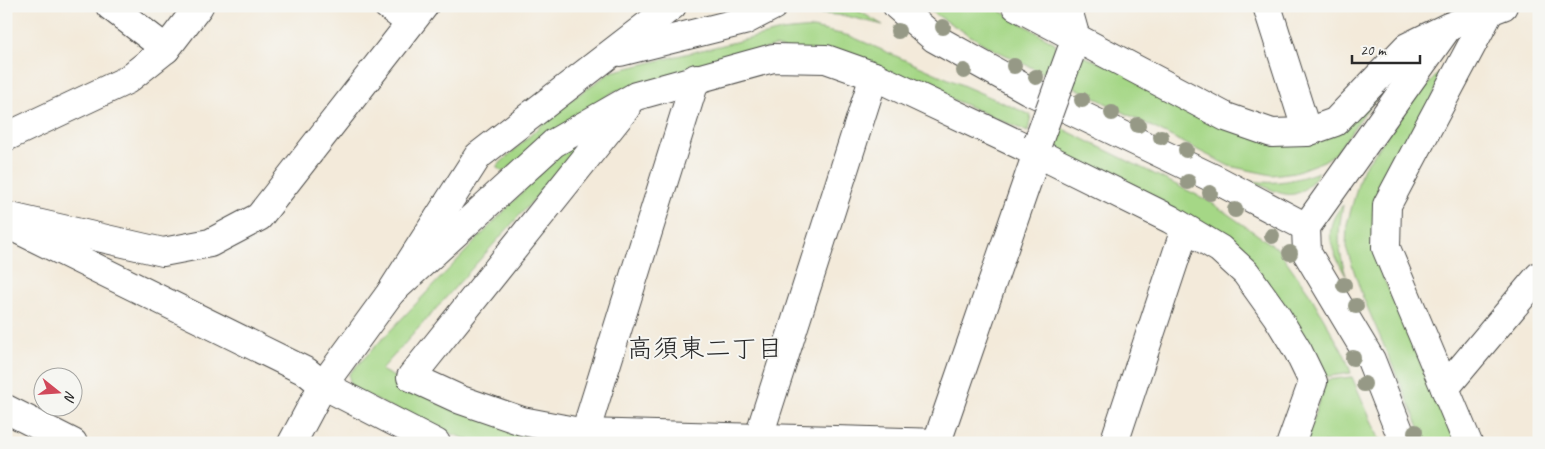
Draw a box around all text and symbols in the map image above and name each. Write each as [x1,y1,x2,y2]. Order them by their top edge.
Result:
scale bar [1352,32,1420,64]
text: 20 m [1360,41,1387,60]
district label: 高須東二丁目 [627,332,783,365]
north arrow [32,366,82,416]
text: N [60,389,79,405]

